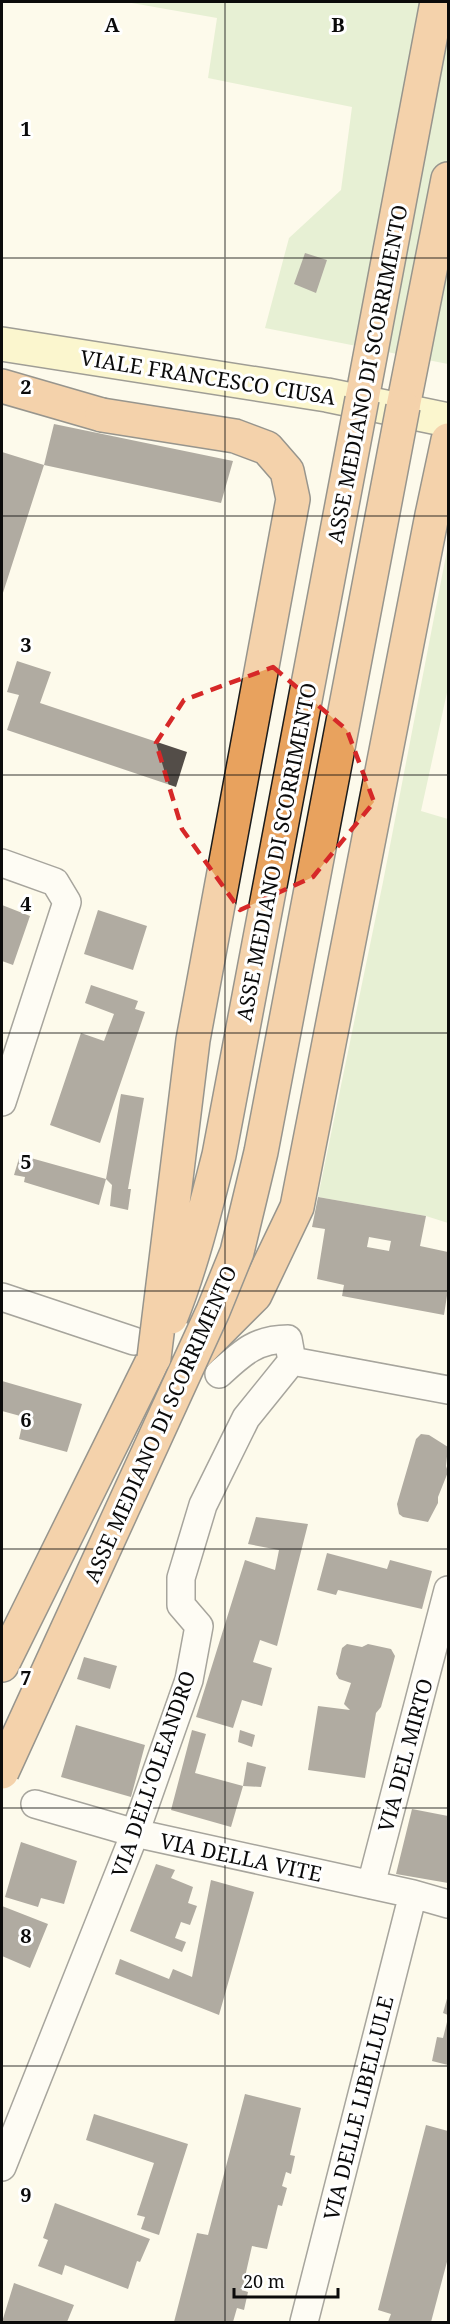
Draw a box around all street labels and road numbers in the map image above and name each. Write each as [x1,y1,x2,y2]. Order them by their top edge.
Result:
street label: ASSE MEDIANO DI SCORRIMENTO [320,202,414,546]
street label: VIALE FRANCESCO CIUSA [78,343,338,411]
street label: ASSE MEDIANO DI SCORRIMENTO [229,680,323,1024]
street label: ASSE MEDIANO DI SCORRIMENTO [77,1261,243,1587]
street label: VIA DELL'OLEANDRO [104,1667,202,1881]
street label: VIA DEL MIRTO [371,1675,439,1835]
street label: VIA DELLA VITE [158,1826,324,1888]
street label: VIA DELLE LIBELLULE [317,1993,399,2223]

